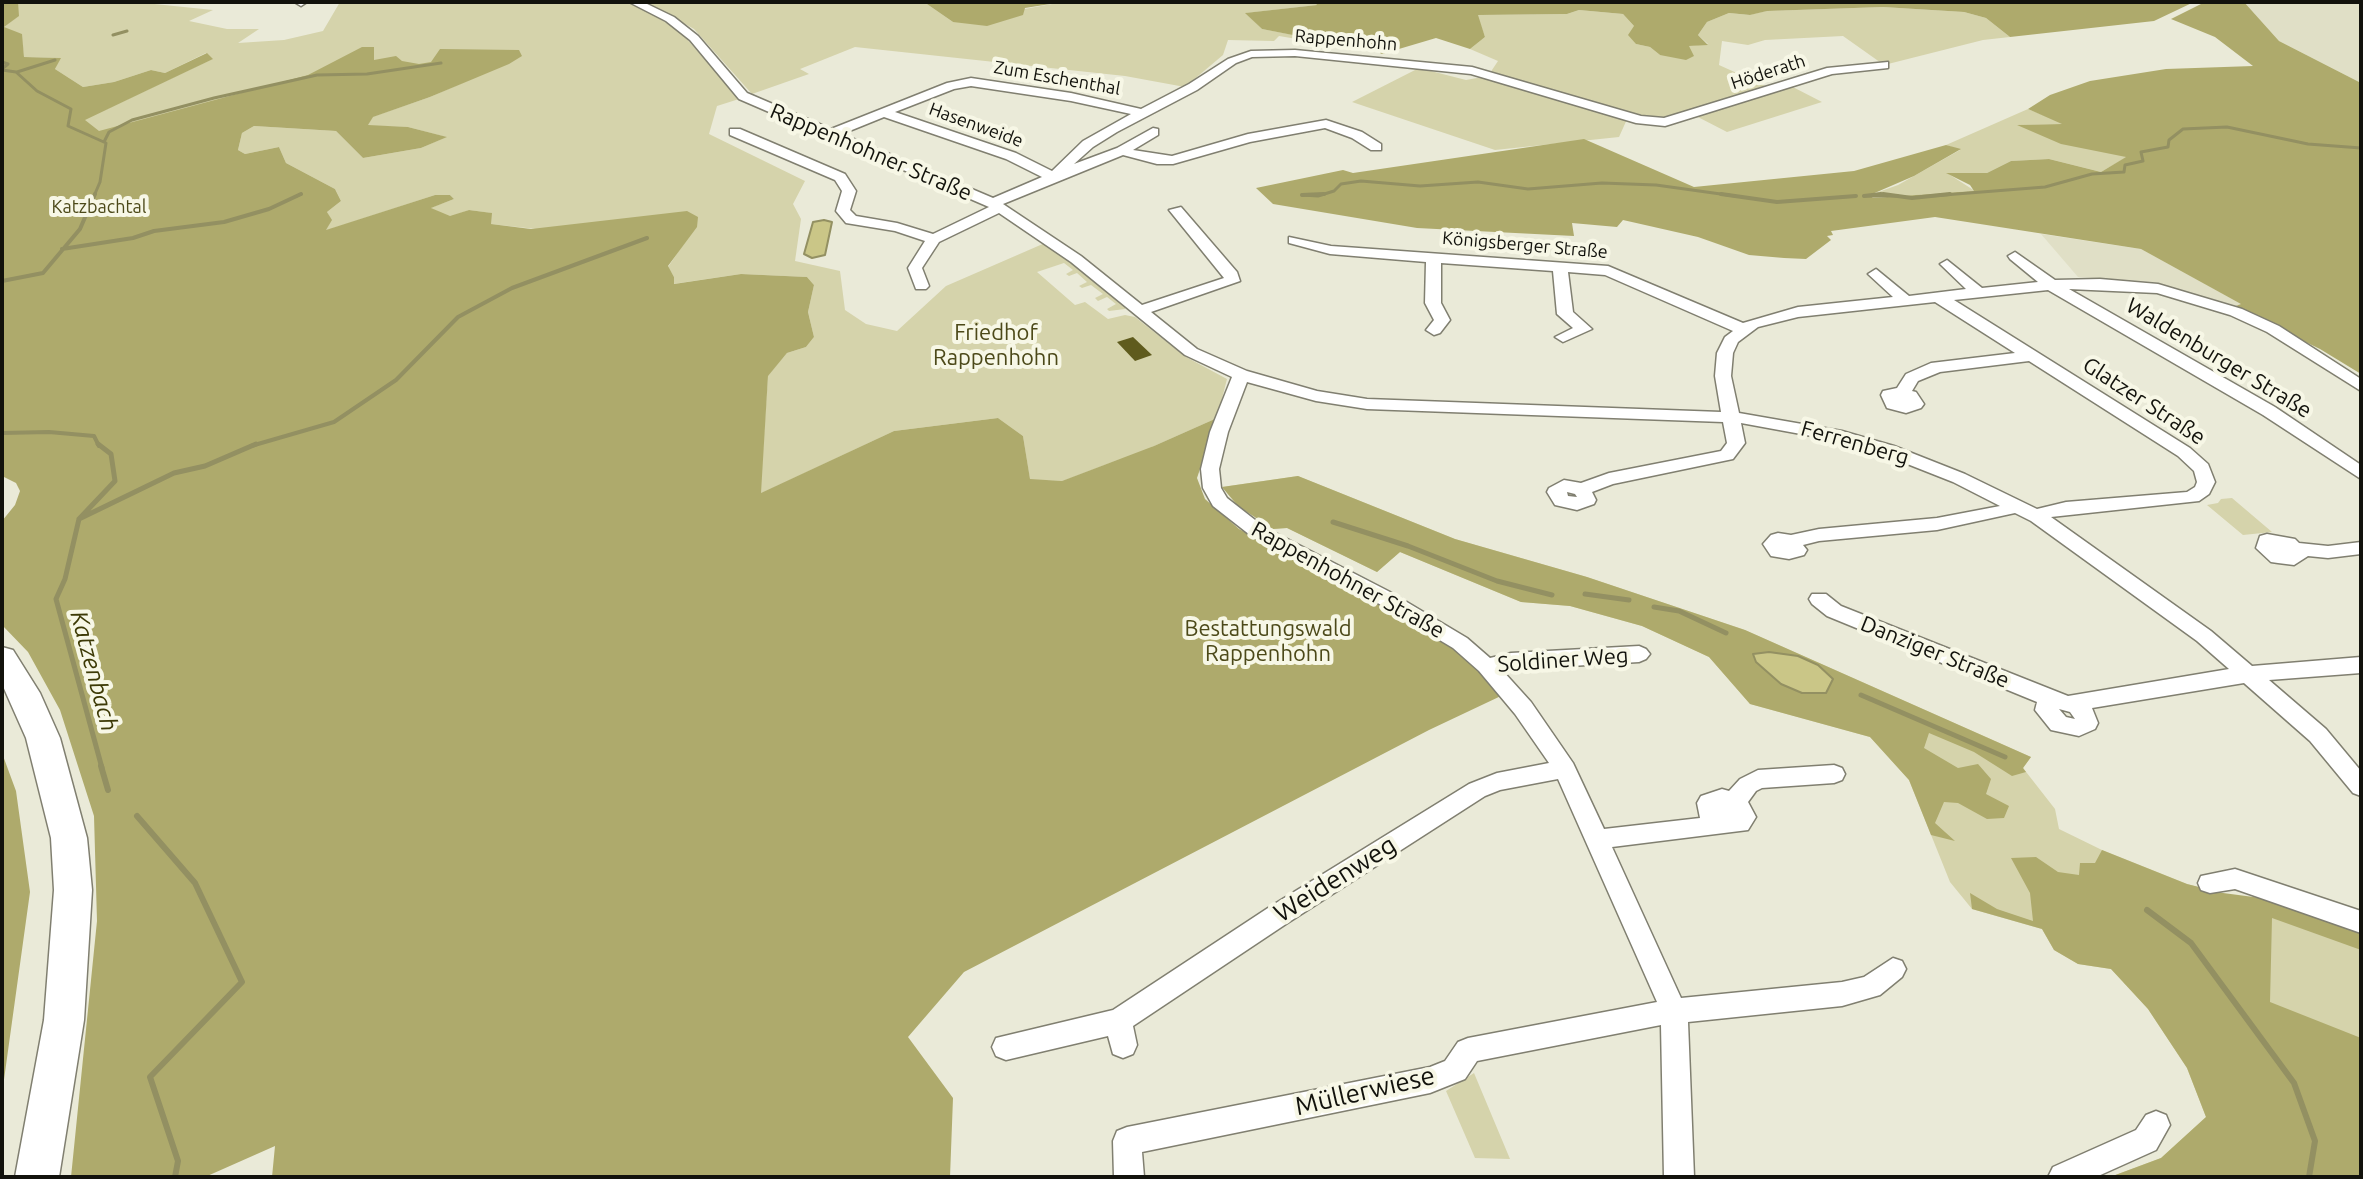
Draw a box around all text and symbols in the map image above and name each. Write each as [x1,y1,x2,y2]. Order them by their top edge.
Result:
street label: Rappenhohn [1294,25,1398,55]
street label: Höderath [1728,50,1808,94]
street label: Zum Eschenthal [992,56,1122,100]
street label: Rappenhohner Straße [766,98,976,206]
street label: Hasenweide [926,98,1026,152]
park label: Katzbachtal [52,196,146,218]
street label: Königsberger Straße [1441,227,1609,263]
street label: Waldenburger Straße [2121,292,2317,424]
park label: Friedhof Rappenhohn [933,320,1059,372]
street label: Glatzer Straße [2078,352,2210,450]
street label: Ferrenberg [1798,415,1912,471]
street label: Rappenhohner Straße [1247,516,1449,644]
water label: Katzenbach [64,608,124,734]
street label: Danziger Straße [1857,610,2013,694]
park label: Bestattungswald Rappenhohn [1184,616,1352,668]
street label: Soldiner Weg [1497,642,1629,678]
street label: Weidenweg [1268,829,1402,929]
street label: Müllerwiese [1292,1060,1438,1122]

